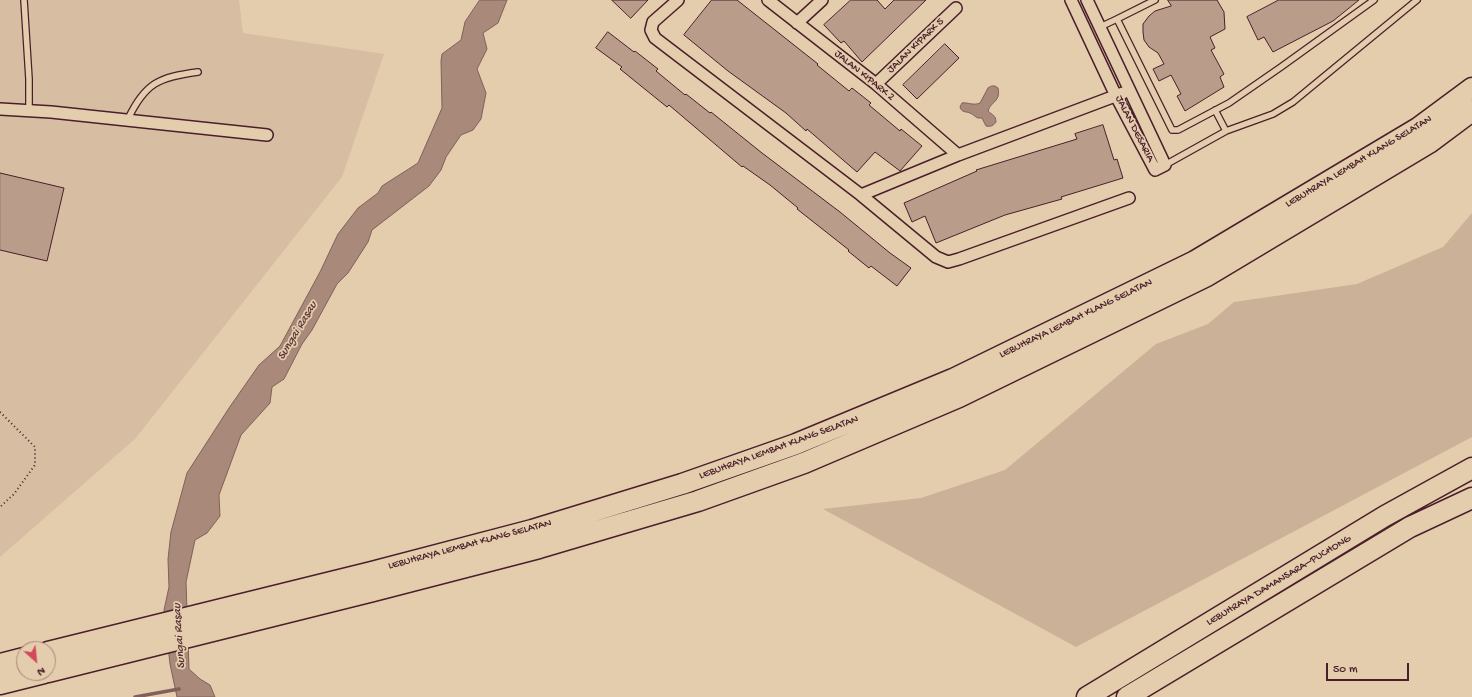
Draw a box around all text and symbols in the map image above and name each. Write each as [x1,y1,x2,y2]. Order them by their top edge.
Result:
street label: JALAN KIPARK 5 [885,16,947,76]
street label: JALAN KIPARK 2 [831,48,897,104]
street label: JALAN DESARIA [1112,93,1156,165]
street label: LEBUHRAYA LEMBAH KLANG SELATAN [1283,113,1435,211]
street label: LEBUHRAYA LEMBAH KLANG SELATAN [997,276,1155,362]
water label: Sungai Rasau [275,299,321,363]
street label: LEBUHRAYA LEMBAH KLANG SELATAN [697,413,861,483]
street label: LEBUHRAYA LEMBAH KLANG SELATAN [387,517,553,573]
street label: LEBUHRAYA DAMANSARA–PUCHONG [1204,532,1354,630]
water label: Sungai Rasau [171,603,189,669]
north arrow [16,641,56,681]
scale bar [1328,655,1411,681]
text: 50 m [1333,663,1358,677]
text: N [35,664,47,678]

